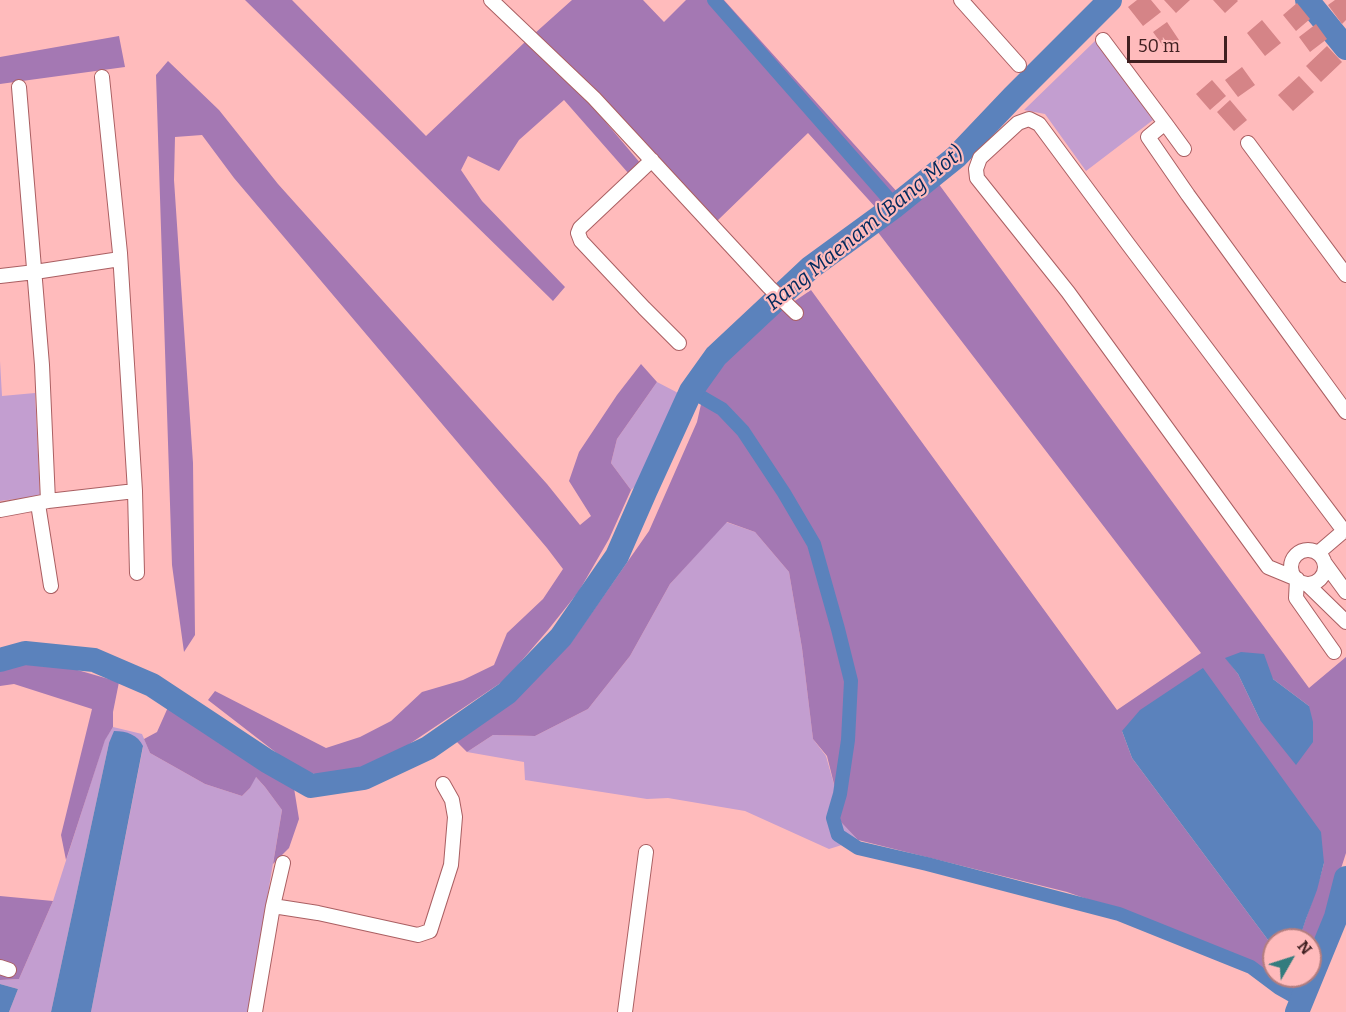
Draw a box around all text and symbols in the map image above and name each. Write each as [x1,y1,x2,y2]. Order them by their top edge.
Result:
scale bar [1130,24,1230,62]
text: 50 m [1138,35,1180,57]
water label: Rang Maenam (Bang Mot) [761,142,969,316]
north arrow [1262,928,1322,988]
text: N [1294,937,1316,958]

